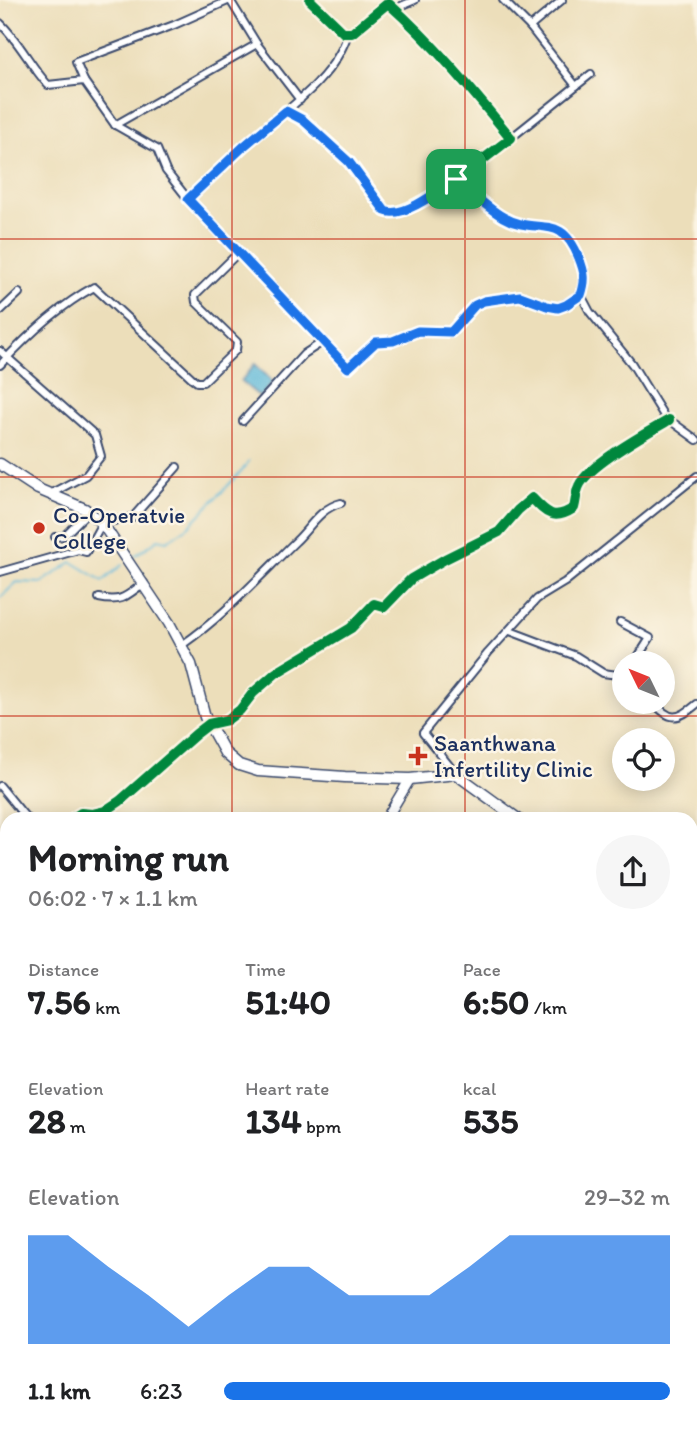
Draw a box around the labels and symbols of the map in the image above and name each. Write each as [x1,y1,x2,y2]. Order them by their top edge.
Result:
pin [426,149,486,209]
place label: Co-Operatvie College [53,501,185,555]
marker: Co-Operatvie College [31,520,47,536]
north arrow [612,651,676,714]
place label: Saanthwana Infertility Clinic [434,729,593,783]
marker: Saanthwana Infertility Clinic [408,746,428,766]

